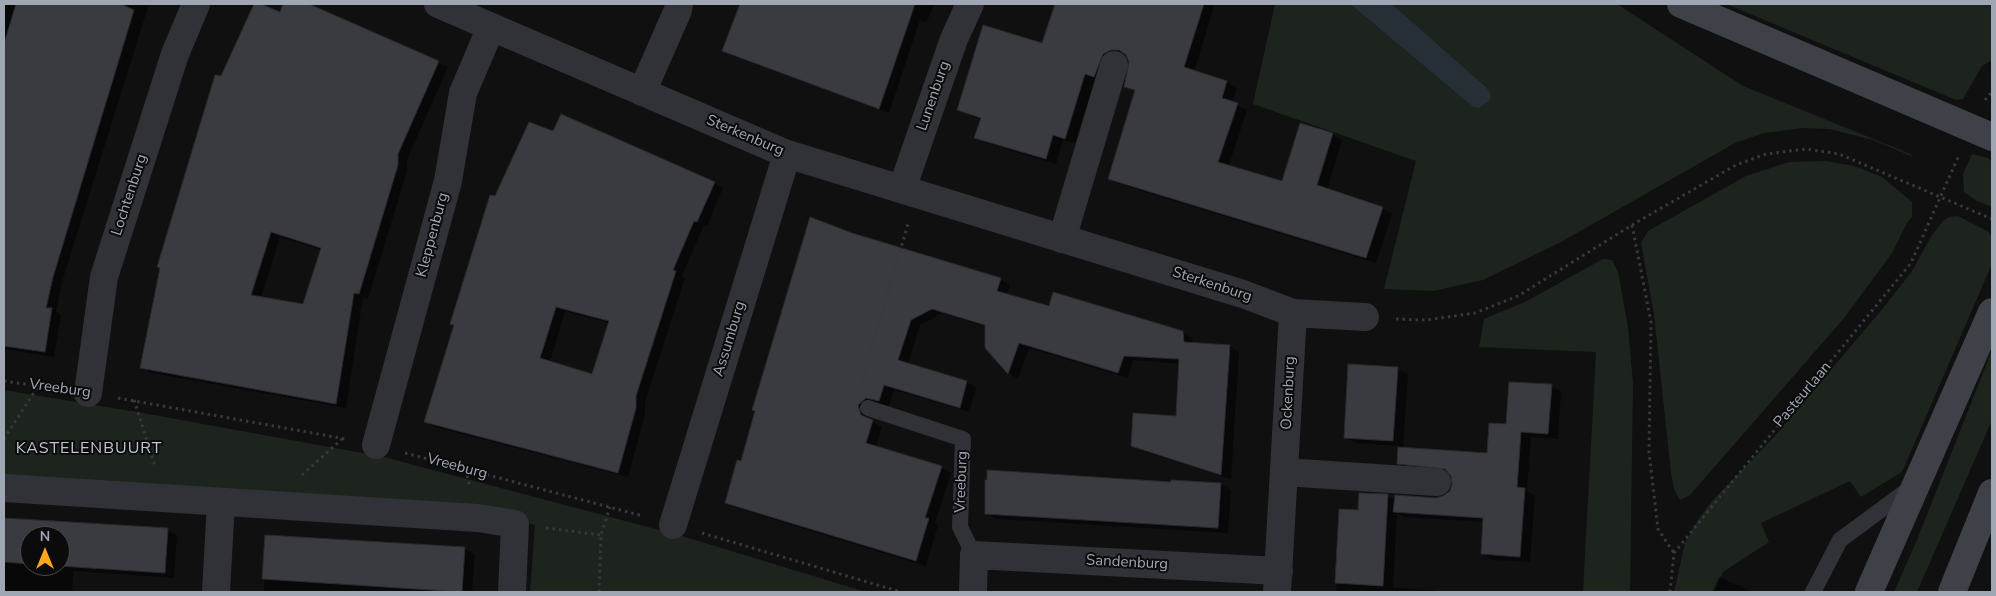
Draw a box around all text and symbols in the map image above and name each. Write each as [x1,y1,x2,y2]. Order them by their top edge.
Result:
street label: Lunenburg [914,59,954,133]
street label: Sterkenburg [703,112,787,160]
street label: Lochtenburg [108,152,152,238]
street label: Kleppenburg [413,191,453,279]
street label: Sterkenburg [1170,264,1254,306]
street label: Assumburg [710,299,750,379]
street label: Ockenburg [1278,356,1300,430]
street label: Pasteurlaan [1770,359,1836,431]
street label: Vreeburg [28,376,92,402]
district label: KASTELENBUURT [14,439,164,459]
street label: Vreeburg [425,450,489,484]
street label: Vreeburg [952,451,972,513]
north arrow [20,526,70,576]
text: N [40,527,50,546]
street label: Sandenburg [1086,552,1168,574]

